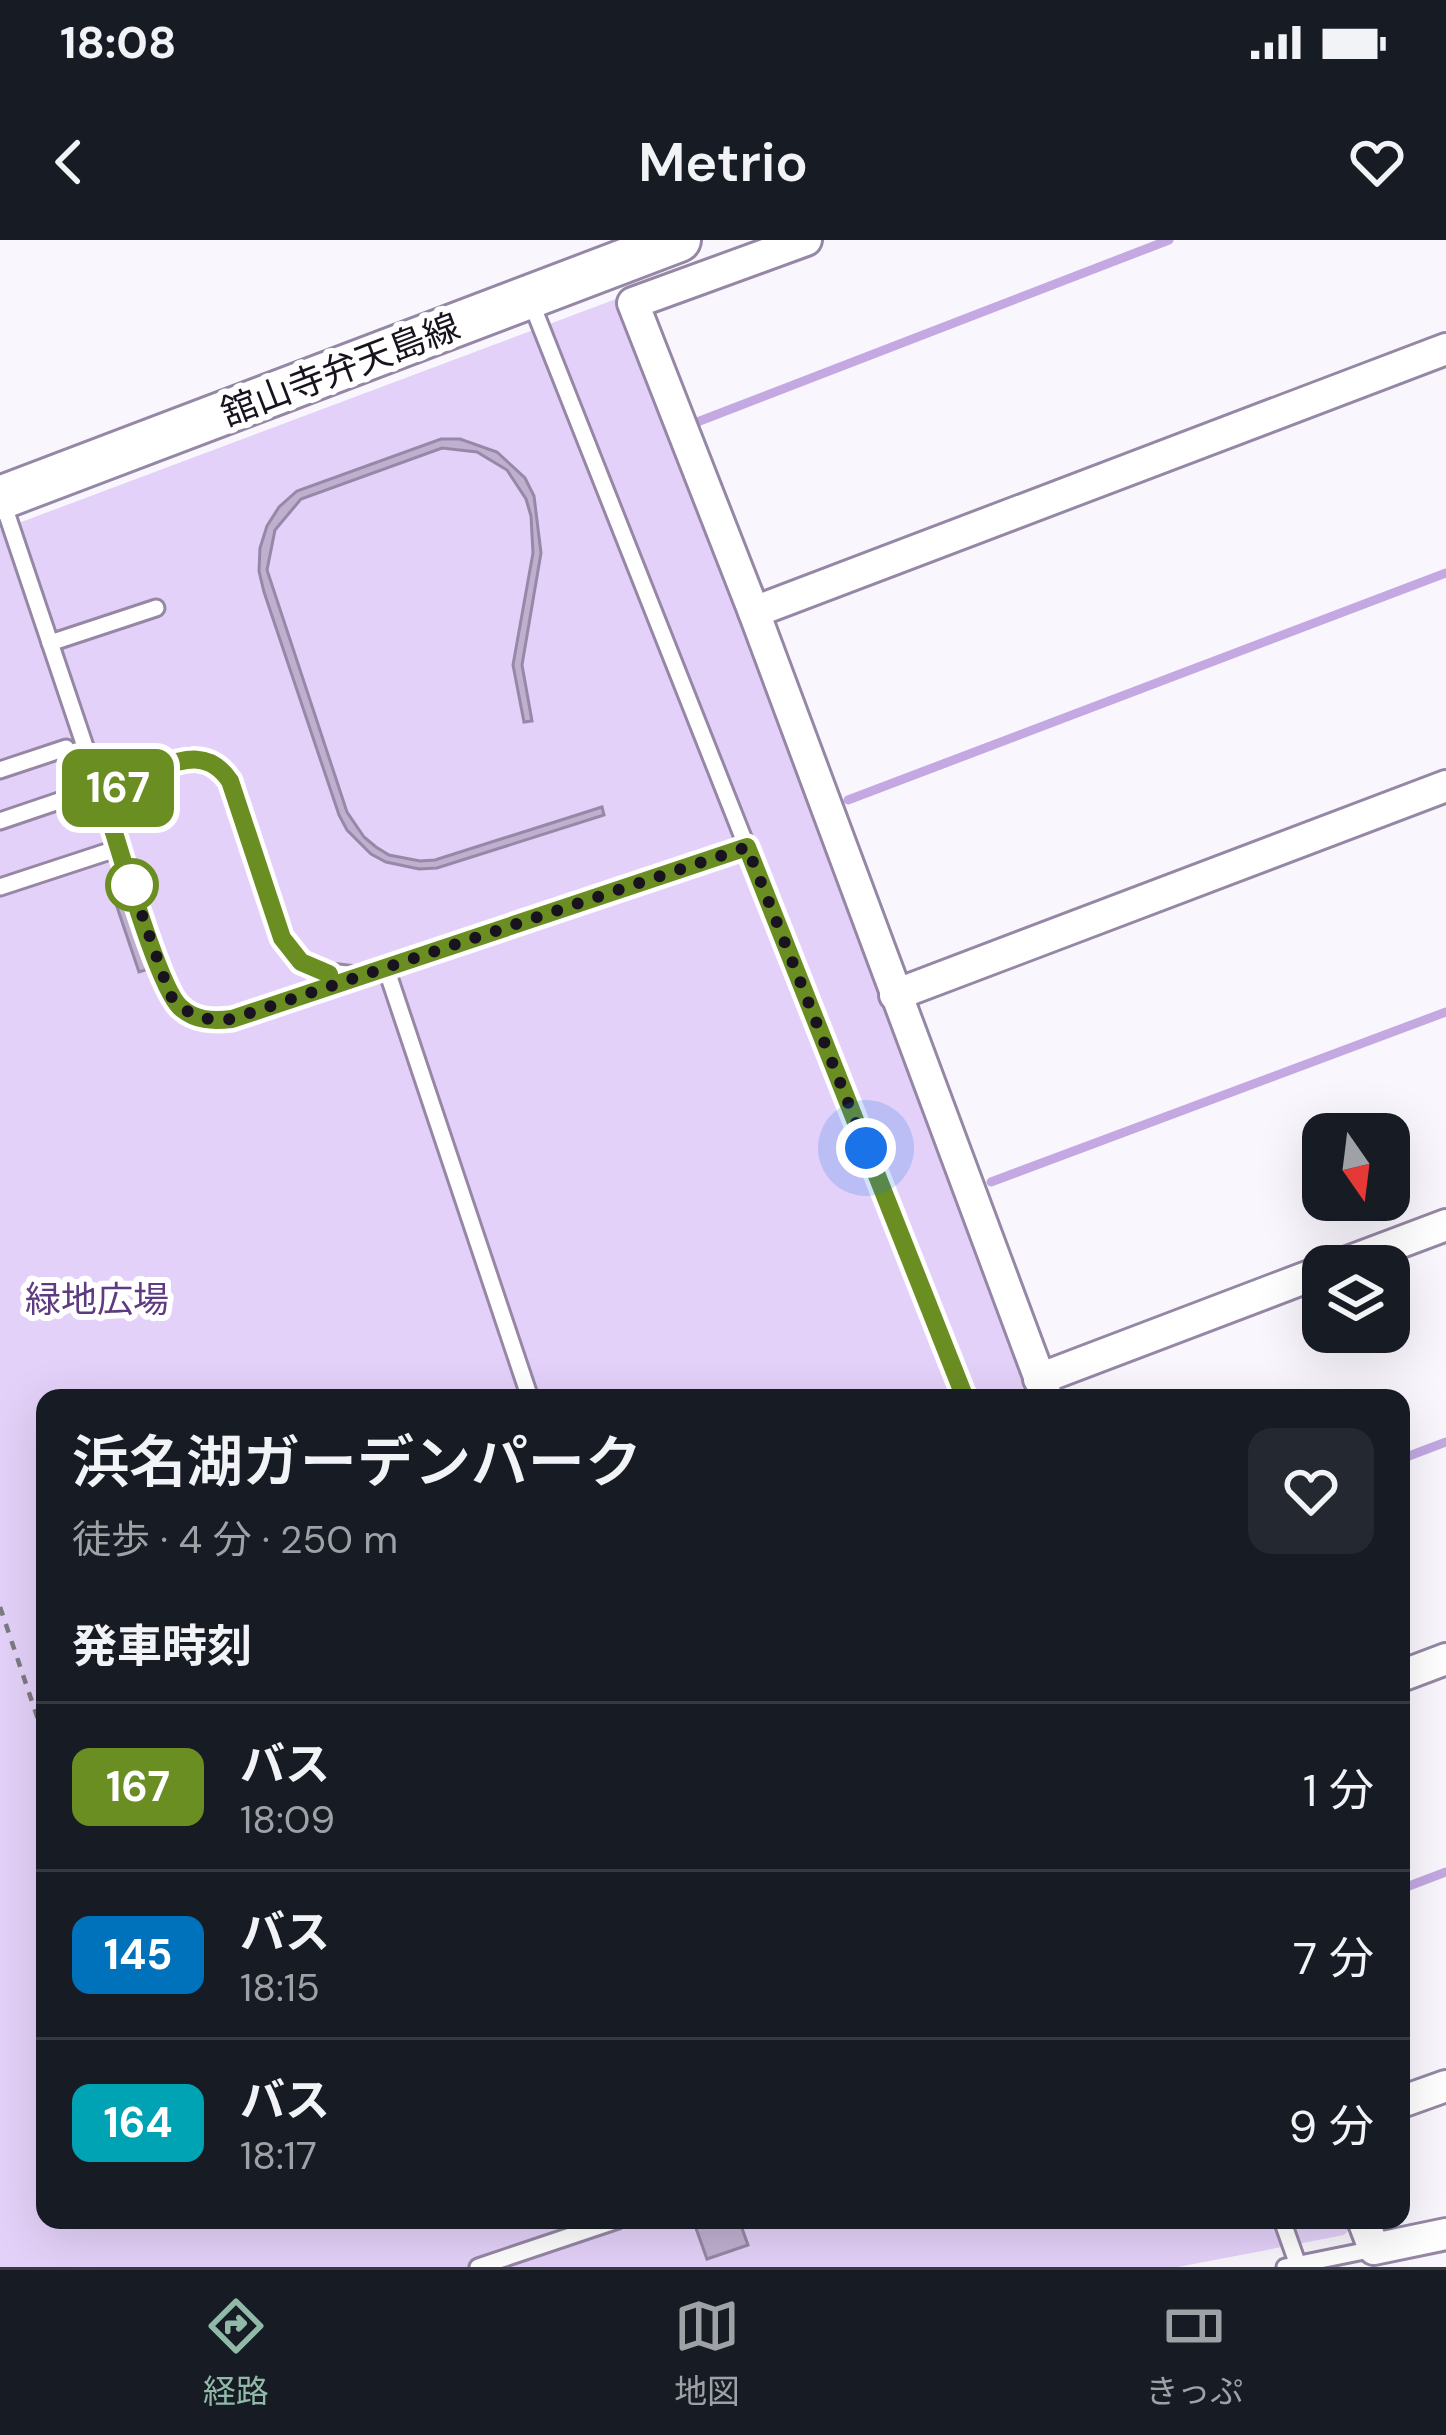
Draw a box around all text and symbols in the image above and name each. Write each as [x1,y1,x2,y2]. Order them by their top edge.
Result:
text: 18:08 [60,13,176,72]
text: Metrio [638,127,808,198]
icon: back [36,129,102,195]
icon: heart [1344,129,1410,195]
street label: 舘山寺弁天島線 [214,302,466,437]
line badge: 167 [49,749,187,827]
text: 167 [86,760,150,815]
unlabelled marker [107,860,157,910]
north arrow [1302,1113,1410,1221]
map controls [1302,1113,1410,1353]
your location [836,1118,896,1178]
button: layers [1302,1245,1410,1353]
park label: 緑地広場 [25,1276,169,1323]
text: 浜名湖ガーデンパーク [72,1425,642,1500]
button: heart [1248,1428,1374,1554]
text: 徒歩 · 4 分 · 250 m [72,1514,398,1565]
text: 発車時刻 [72,1617,252,1676]
text: バス [240,1735,330,1794]
text: 167 [106,1759,170,1814]
text: 1 分 [1303,1761,1374,1820]
text: 18:09 [240,1794,335,1845]
text: バス [240,1903,330,1962]
text: 145 [104,1927,172,1982]
text: 7 分 [1293,1929,1374,1988]
text: 18:15 [240,1962,320,2013]
text: バス [240,2071,330,2130]
text: 164 [103,2095,173,2150]
text: 9 分 [1289,2097,1374,2156]
text: 18:17 [240,2130,317,2181]
tab: 経路 [203,2293,269,2413]
tab: 地図 [674,2293,740,2413]
tab: きっぷ [1146,2293,1243,2413]

